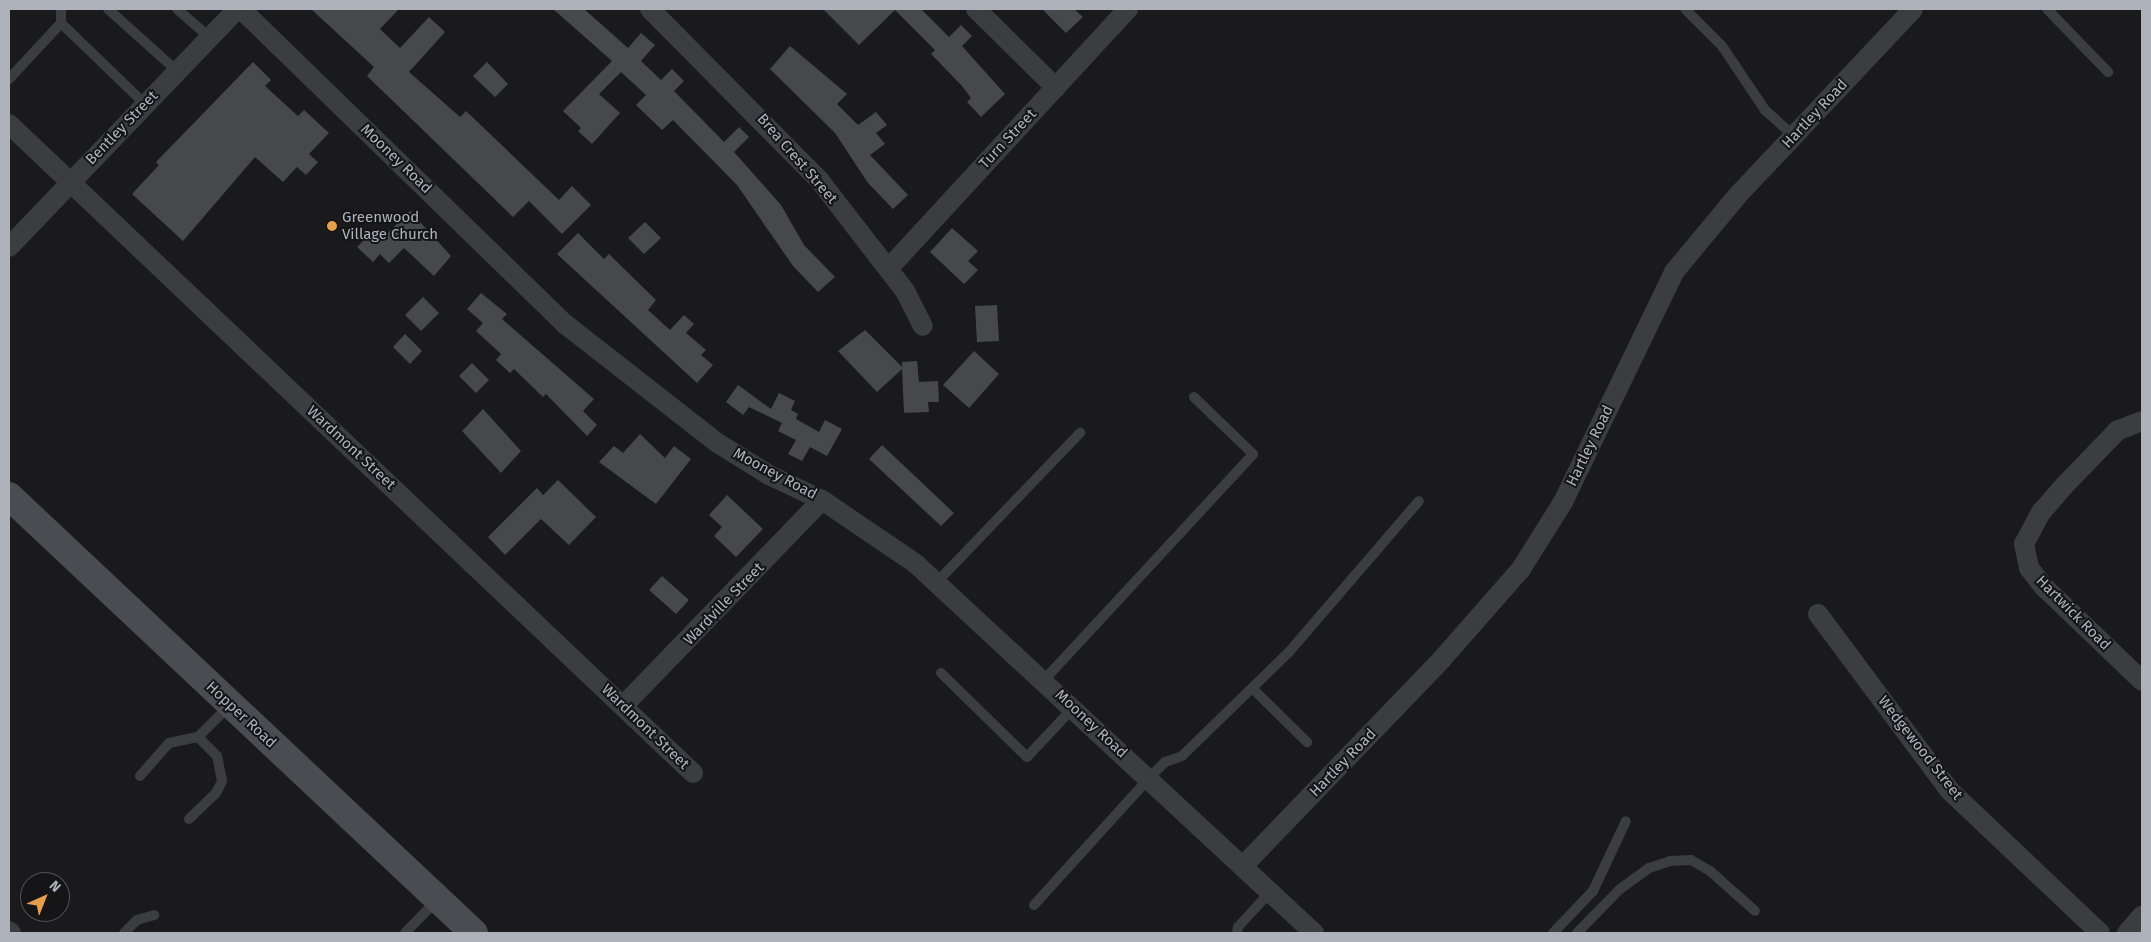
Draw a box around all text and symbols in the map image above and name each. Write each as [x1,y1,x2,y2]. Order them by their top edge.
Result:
street label: Hartley Road [1778,76,1852,152]
street label: Bentley Street [82,87,162,169]
street label: Turn Street [976,105,1040,173]
street label: Brea Crest Street [753,110,841,208]
street label: Mooney Road [357,121,435,197]
place label: Greenwood Village Church [342,208,438,243]
marker: Greenwood Village Church [326,220,338,232]
street label: Wardmont Street [303,402,399,494]
street label: Hartley Road [1563,403,1617,489]
street label: Mooney Road [730,444,820,504]
street label: Wardville Street [680,559,768,649]
street label: Hartwick Road [2032,572,2114,654]
street label: Hopper Road [202,678,280,752]
street label: Wardmont Street [597,681,693,773]
street label: Mooney Road [1051,686,1131,762]
street label: Wedgewood Street [1874,692,1966,804]
street label: Hartley Road [1306,725,1380,801]
north arrow [20,872,70,922]
text: N [46,877,64,896]

